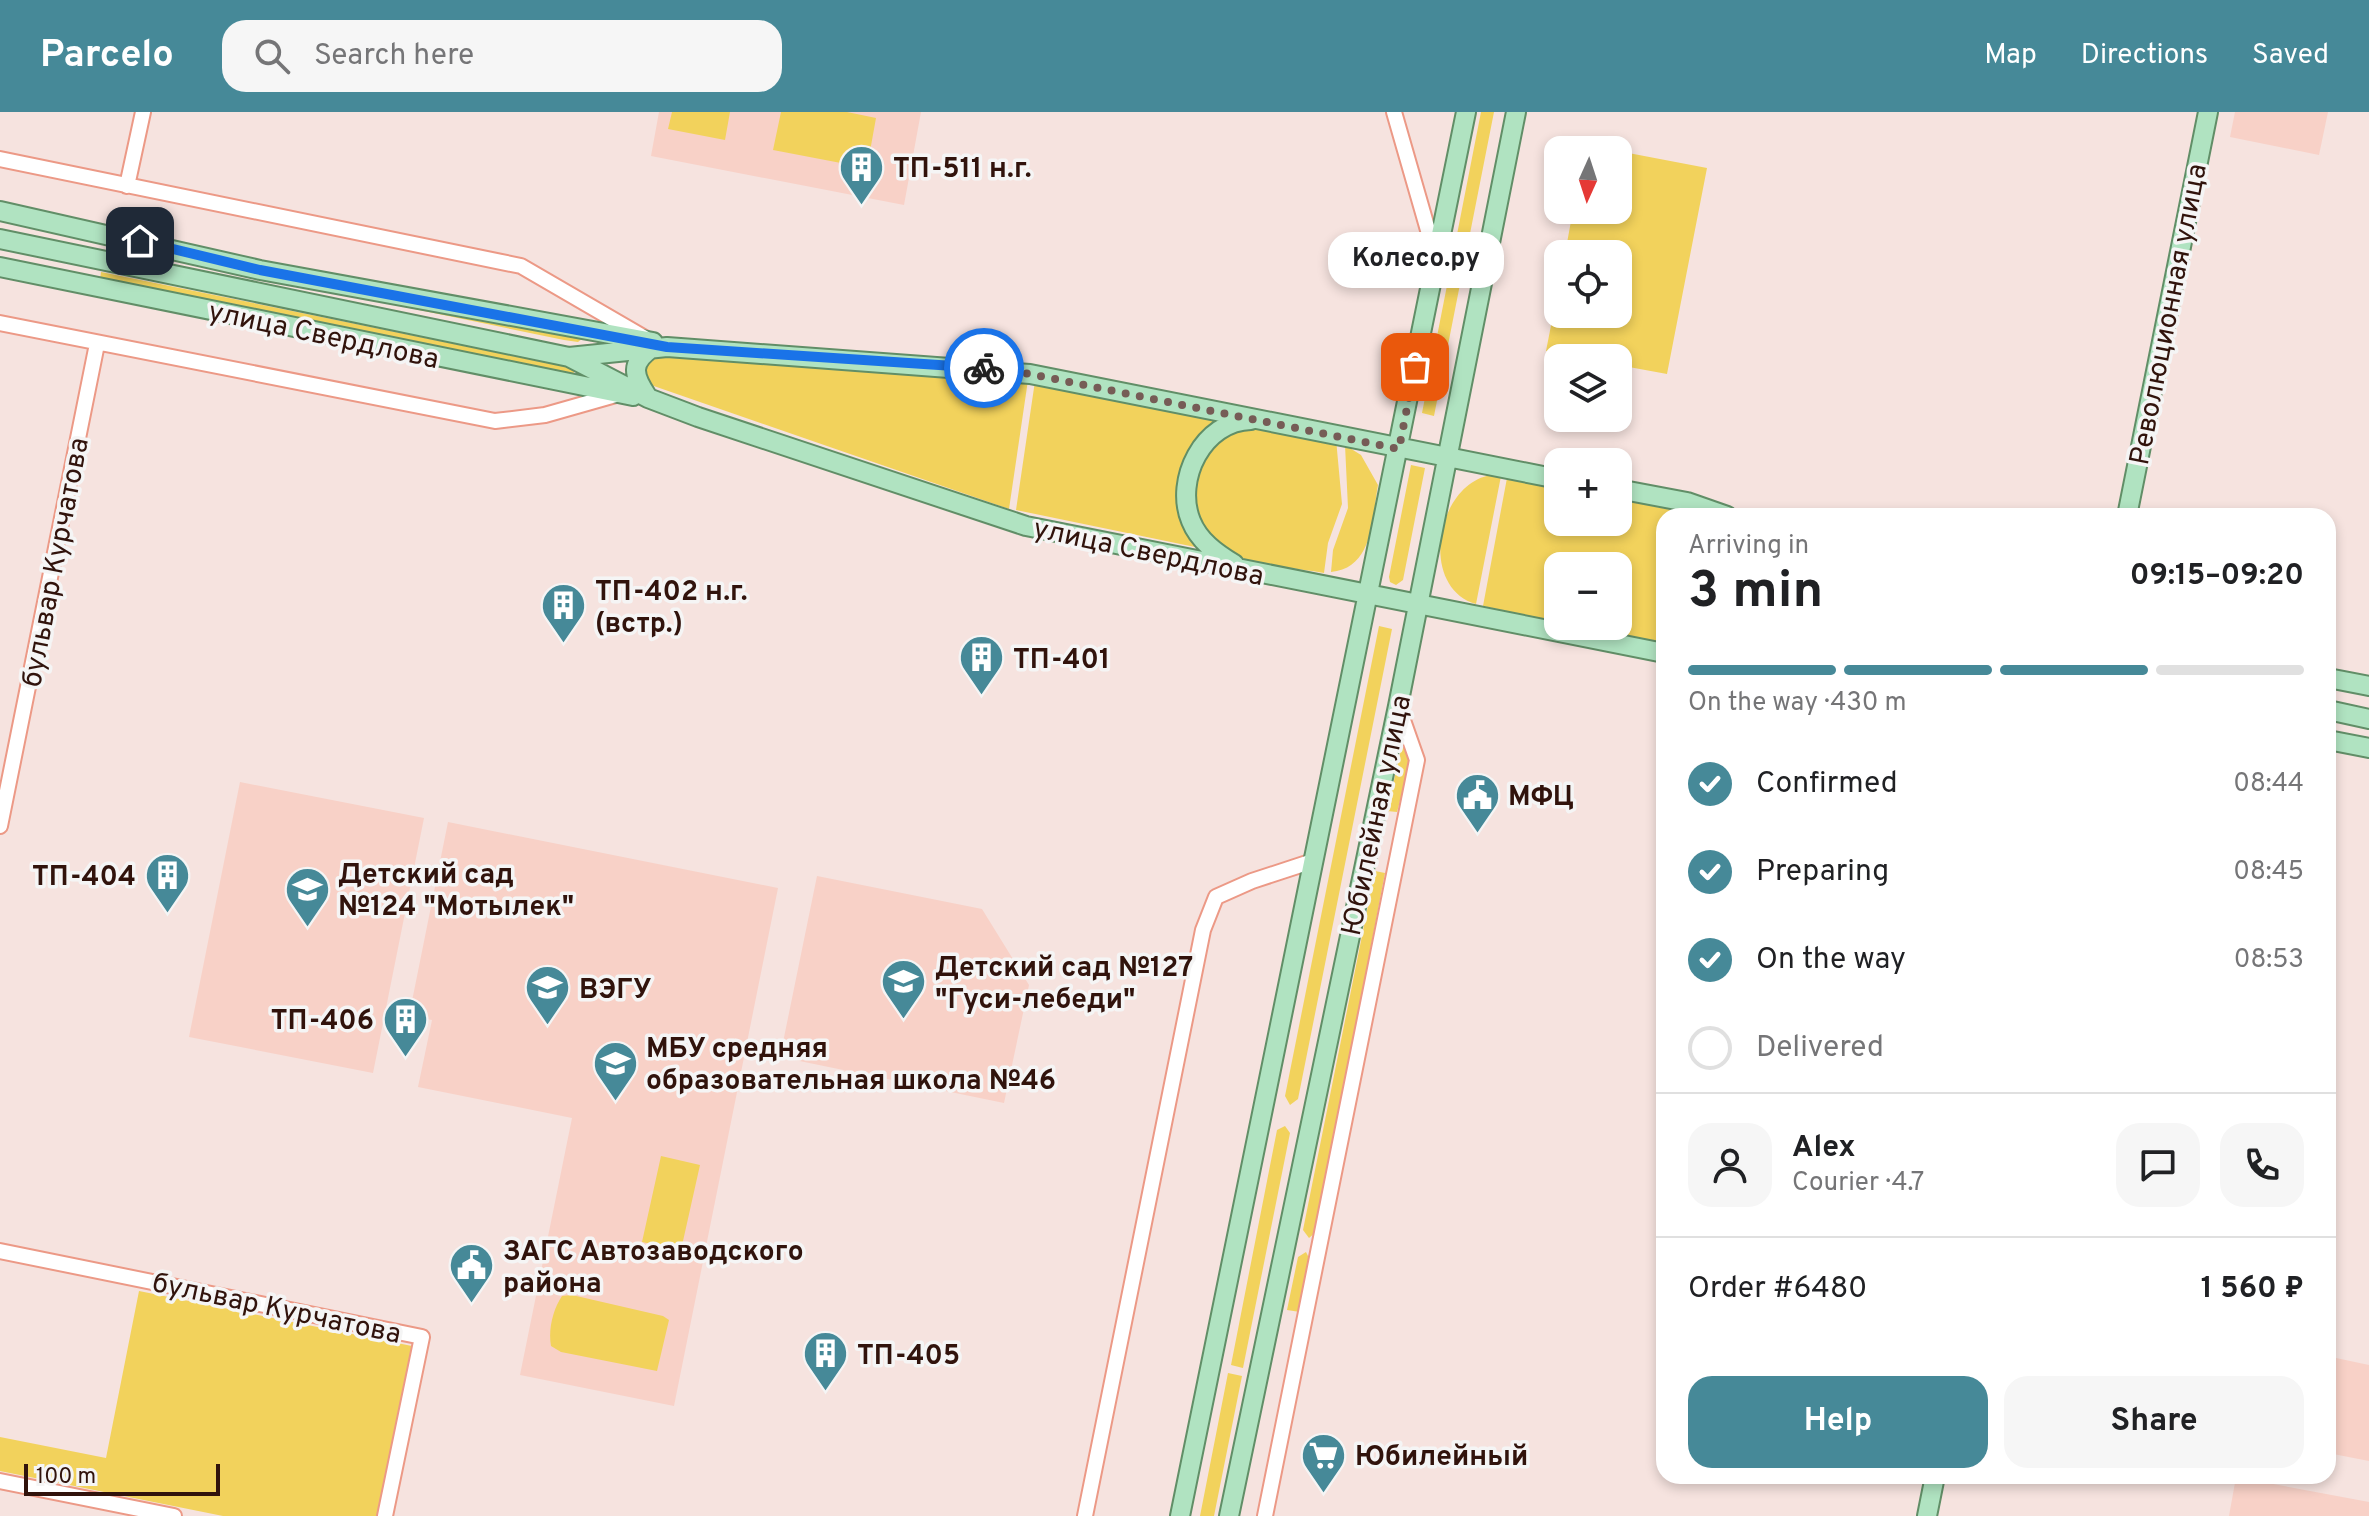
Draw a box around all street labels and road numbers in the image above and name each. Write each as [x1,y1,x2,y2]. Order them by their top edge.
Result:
street label: Революционная улица [2123,161,2217,468]
street label: улица Свердлова [205,295,442,379]
street label: бульвар Курчатова [15,435,99,690]
street label: улица Свердлова [1030,512,1267,596]
street label: Юбилейная улица [1335,692,1421,939]
street label: бульвар Курчатова [149,1266,404,1354]

